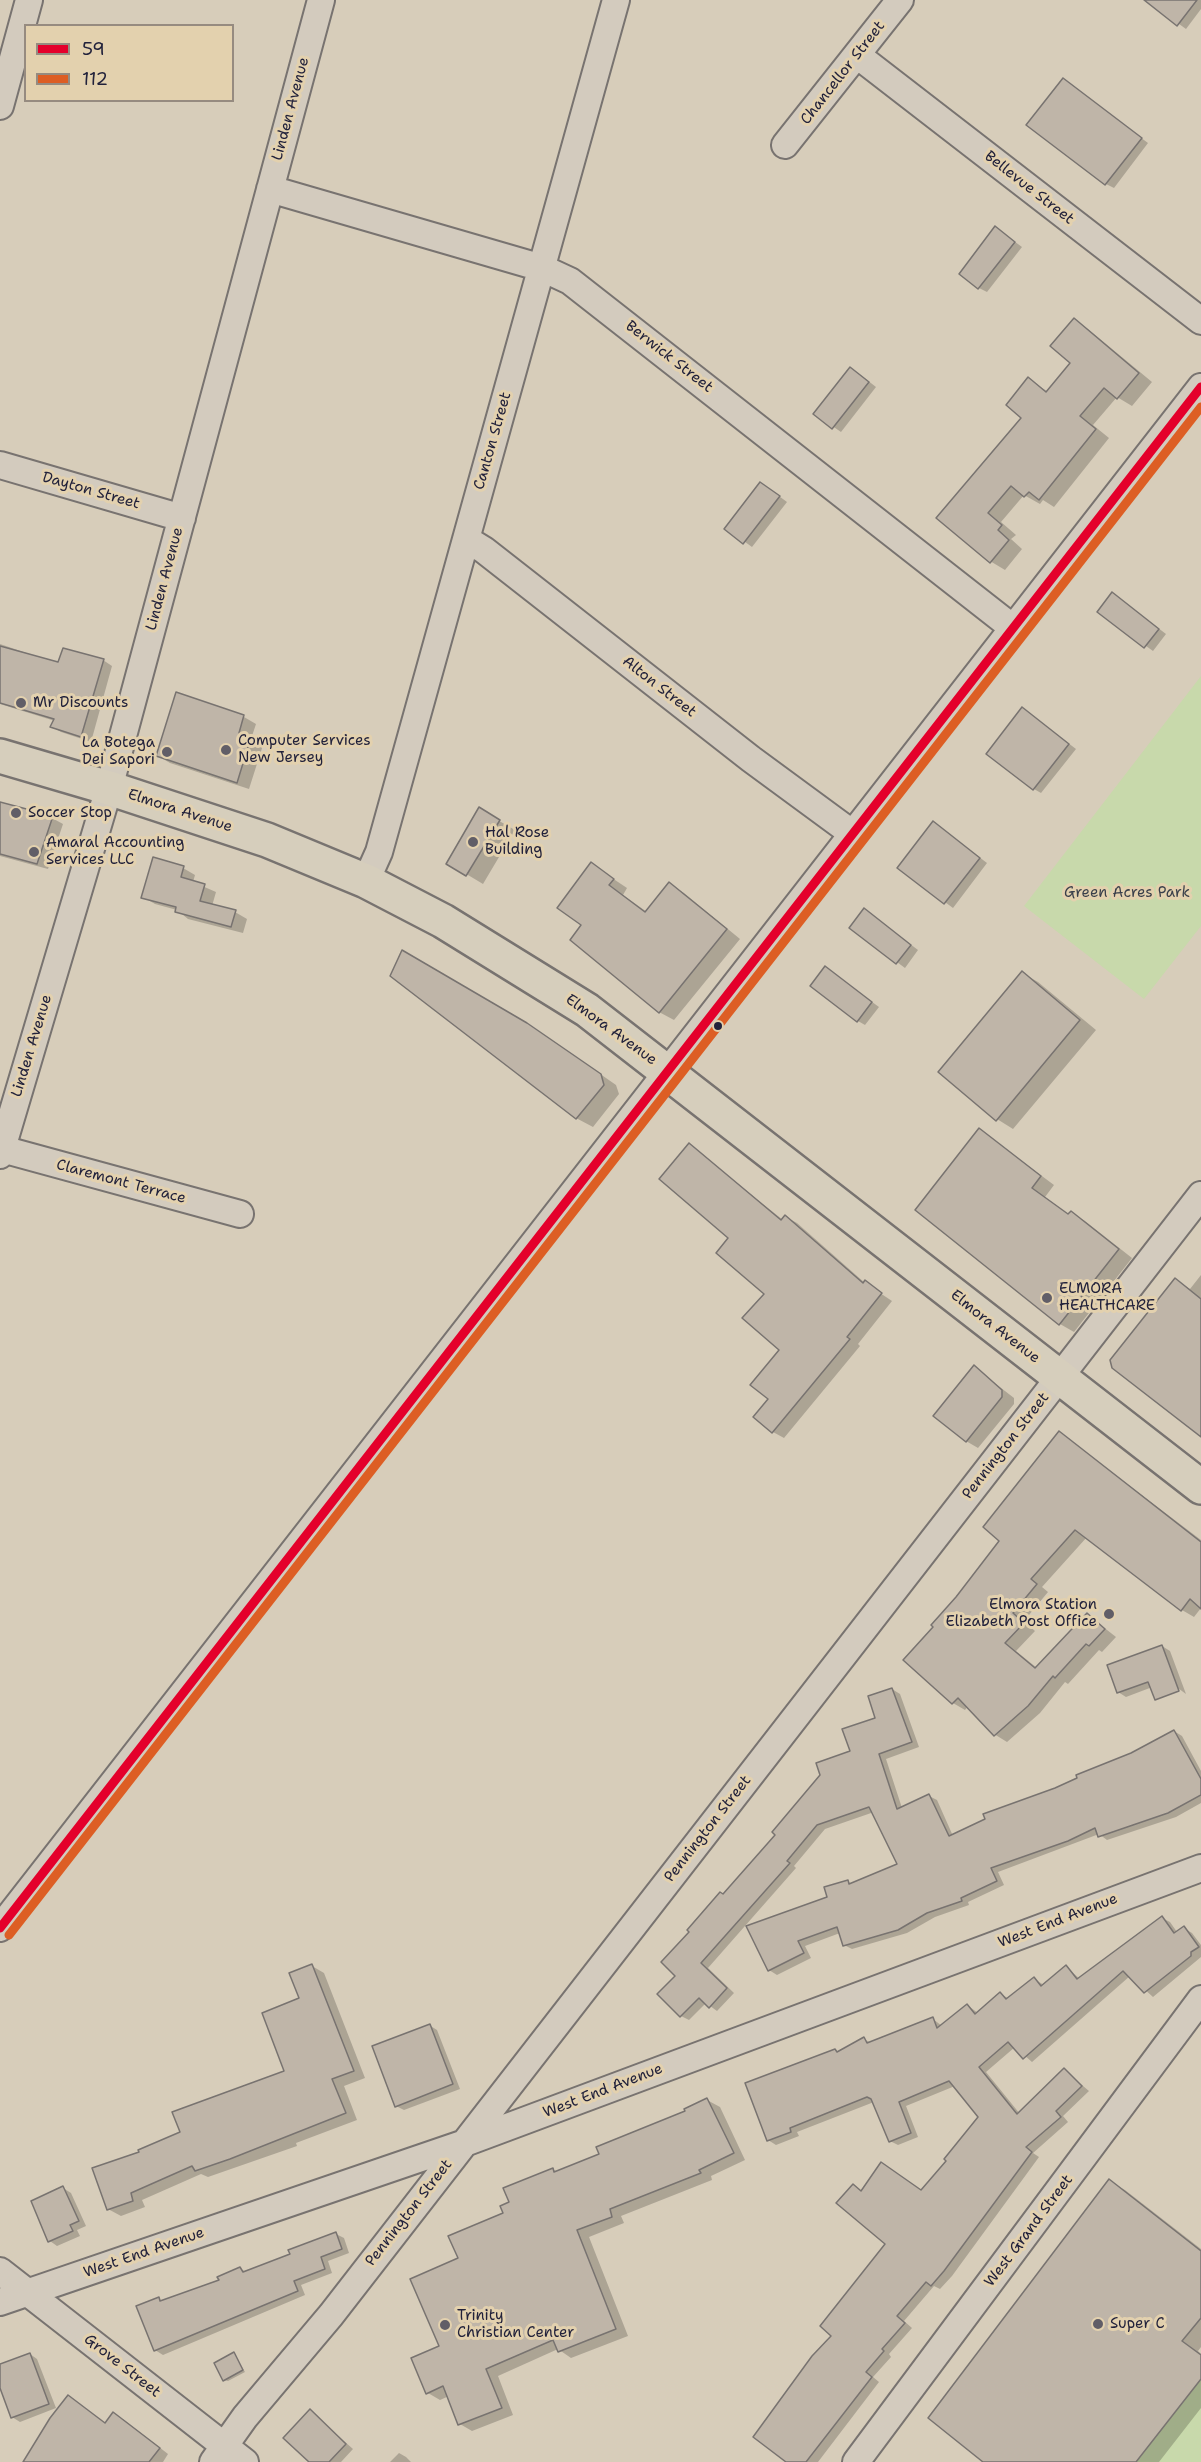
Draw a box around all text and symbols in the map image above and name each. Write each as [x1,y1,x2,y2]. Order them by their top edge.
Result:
street label: Chancellor Street [797,18,889,128]
legend [24,24,234,102]
text: 59 [82,37,105,61]
street label: Linden Avenue [269,56,313,162]
text: 112 [82,67,108,91]
street label: Bellevue Street [981,147,1077,229]
street label: Berwick Street [622,317,716,397]
street label: Canton Street [470,390,516,492]
street label: Dayton Street [40,468,142,514]
street label: Linden Avenue [143,526,187,632]
street label: Alton Street [619,653,699,721]
place label: Mr Discounts [33,694,128,712]
marker: Mr Discounts [14,696,28,710]
place label: Computer Services New Jersey [238,732,371,767]
place label: La Botega Dei Sapori [82,734,155,769]
marker: Computer Services New Jersey [219,743,233,757]
marker: La Botega Dei Sapori [160,745,174,759]
street label: Elmora Avenue [125,786,235,836]
place label: Soccer Stop [28,804,112,822]
marker: Soccer Stop [9,806,23,820]
place label: Hal Rose Building [485,824,549,859]
place label: Amaral Accounting Services LLC [46,834,184,869]
marker: Hal Rose Building [466,835,480,849]
marker: Amaral Accounting Services LLC [27,845,41,859]
park label: Green Acres Park [1064,884,1190,902]
street label: Elmora Avenue [562,991,660,1069]
street label: Linden Avenue [8,993,56,1099]
unlabelled marker [712,1020,724,1032]
street label: Claremont Terrace [54,1156,188,1208]
place label: ELMORA HEALTHCARE [1059,1280,1155,1315]
street label: Elmora Avenue [947,1286,1043,1368]
marker: ELMORA HEALTHCARE [1040,1291,1054,1305]
street label: Pennington Street [959,1389,1053,1503]
place label: Elmora Station Elizabeth Post Office [946,1596,1097,1631]
marker: Elmora Station Elizabeth Post Office [1102,1607,1116,1621]
street label: Pennington Street [661,1772,755,1886]
street label: West End Avenue [996,1890,1120,1952]
street label: West End Avenue [541,2060,665,2122]
street label: Pennington Street [362,2156,456,2270]
street label: West Grand Street [981,2171,1077,2291]
street label: West End Avenue [81,2224,207,2282]
place label: Trinity Christian Center [457,2307,574,2342]
place label: Super C [1110,2315,1165,2333]
marker: Super C [1091,2317,1105,2331]
marker: Trinity Christian Center [438,2318,452,2332]
street label: Grove Street [80,2331,164,2401]

